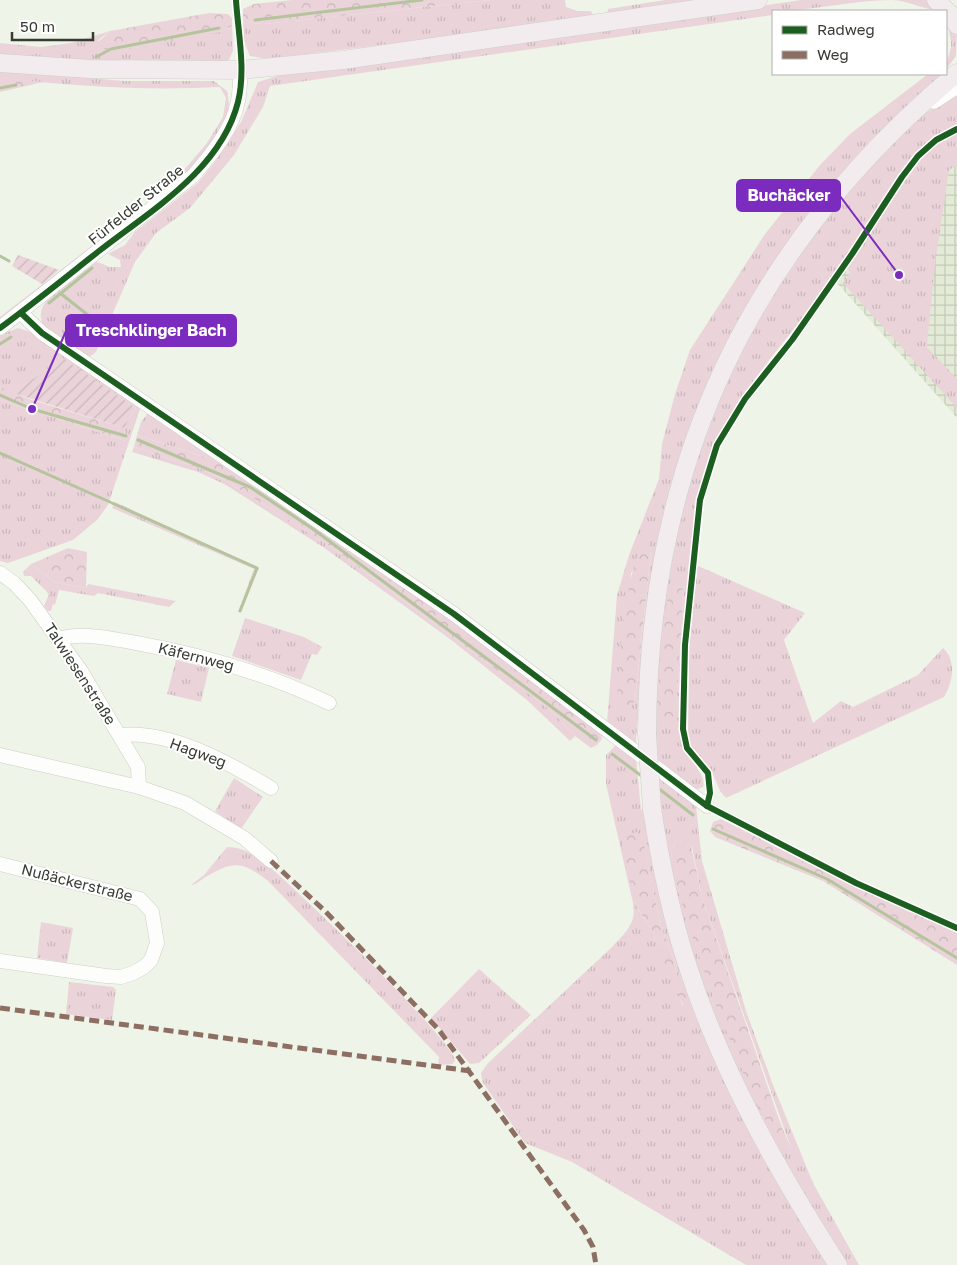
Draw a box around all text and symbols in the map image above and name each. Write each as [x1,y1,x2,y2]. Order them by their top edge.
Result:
scale bar [12,10,94,42]
legend [772,10,947,75]
text: 50 m [20,17,55,35]
text: Radweg [817,20,875,38]
text: Weg [817,45,849,63]
street label: Fürfelder Straße [84,160,187,248]
callout: Buchäcker [737,180,840,211]
text: Buchäcker [748,185,830,205]
callout: Treschklinger Bach [66,315,236,346]
text: Treschklinger Bach [76,320,226,340]
street label: Talwiesenstraße [41,619,121,728]
street label: Käfernweg [156,638,236,674]
street label: Hagweg [168,734,229,771]
street label: Nußäckerstraße [20,859,135,905]

